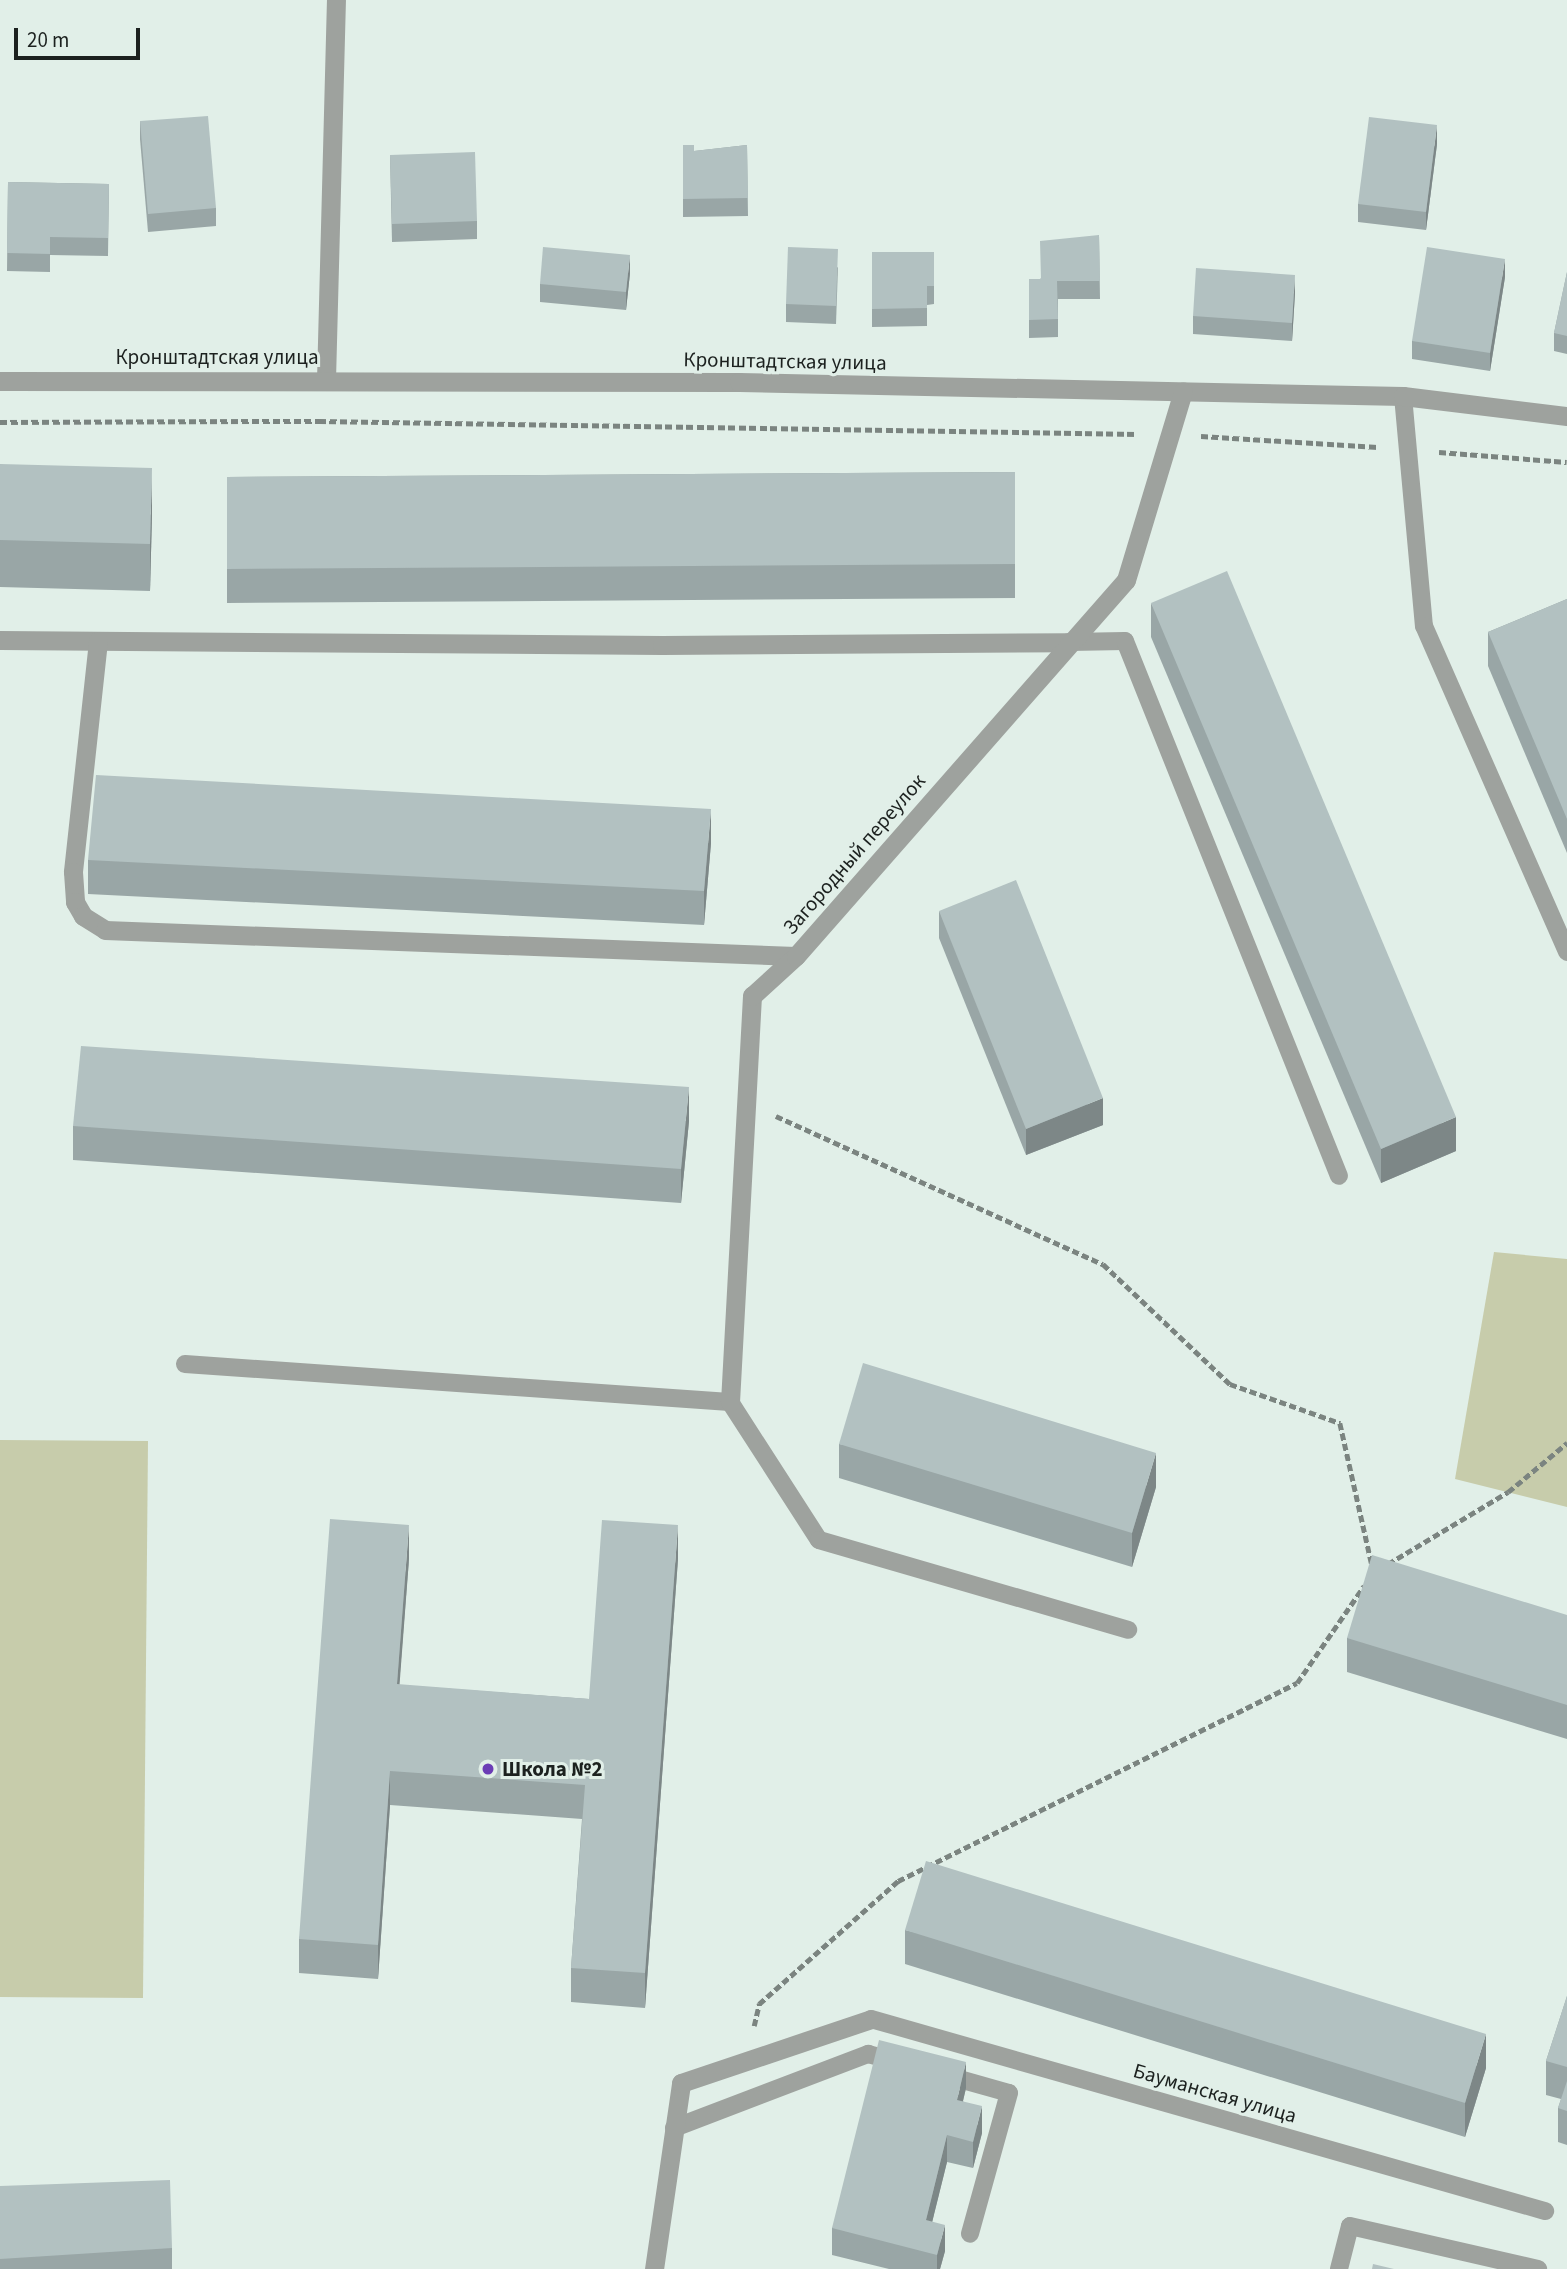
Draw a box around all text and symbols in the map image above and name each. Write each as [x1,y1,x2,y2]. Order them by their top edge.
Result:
scale bar [18,14,144,58]
text: 20 m [27,25,69,55]
street label: Кронштадтская улица [115,344,319,370]
street label: Кронштадтская улица [683,347,887,375]
street label: Загородный переулок [777,769,931,939]
place label: Школа №2 [502,1756,602,1782]
marker: Школа №2 [480,1761,496,1777]
street label: Бауманская улица [1130,2058,1300,2128]

